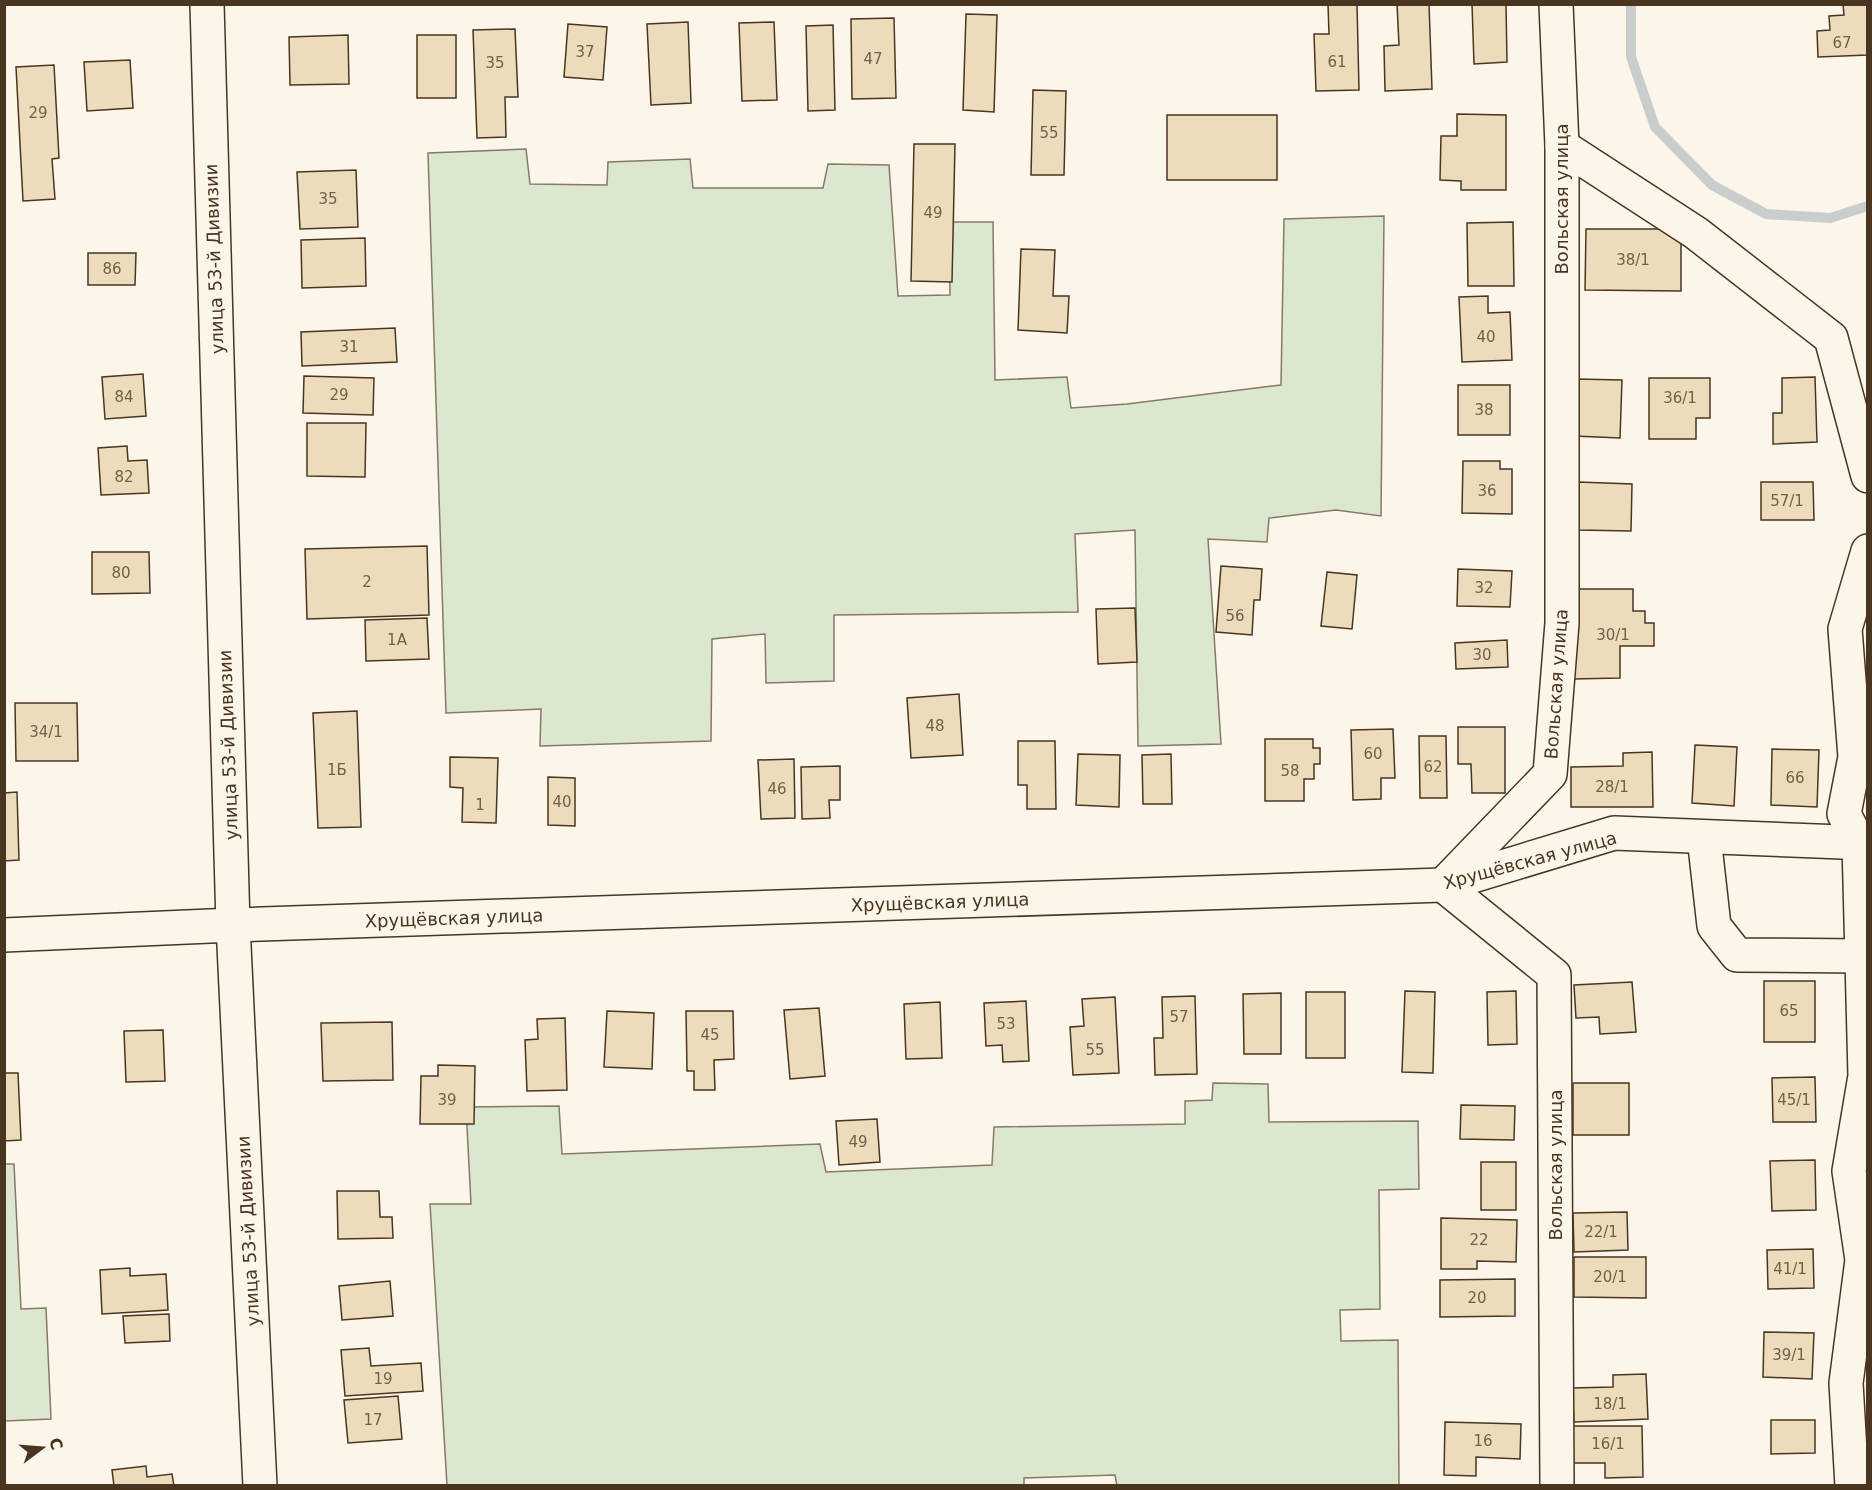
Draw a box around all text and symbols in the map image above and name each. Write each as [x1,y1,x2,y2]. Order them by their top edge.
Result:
house number: 67 [1832,34,1852,52]
house number: 37 [575,43,595,61]
house number: 47 [863,50,883,68]
house number: 61 [1327,53,1347,71]
house number: 35 [485,54,505,72]
house number: 29 [28,104,48,122]
house number: 55 [1039,124,1059,142]
street label: Вольская улица [1551,124,1572,274]
street label: улица 53-й Дивизии [200,163,228,355]
house number: 35 [318,190,338,208]
house number: 49 [923,204,943,222]
house number: 38/1 [1616,251,1650,269]
house number: 86 [102,260,122,278]
house number: 40 [1476,328,1496,346]
house number: 31 [339,338,359,356]
house number: 29 [329,386,349,404]
house number: 84 [114,388,134,406]
house number: 36/1 [1663,389,1697,407]
house number: 38 [1474,401,1494,419]
house number: 82 [114,468,134,486]
house number: 36 [1477,482,1497,500]
house number: 57/1 [1770,492,1804,510]
house number: 80 [111,564,131,582]
house number: 2 [362,573,372,591]
house number: 32 [1474,579,1494,597]
house number: 56 [1225,607,1245,625]
street label: Вольская улица [1540,608,1572,760]
house number: 30/1 [1596,626,1630,644]
house number: 1А [387,631,408,649]
house number: 30 [1472,646,1492,664]
street label: улица 53-й Дивизии [214,649,242,841]
house number: 48 [925,717,945,735]
house number: 34/1 [29,723,63,741]
house number: 60 [1363,745,1383,763]
house number: 62 [1423,758,1443,776]
house number: 1Б [327,761,347,779]
house number: 58 [1280,762,1300,780]
house number: 66 [1785,769,1805,787]
house number: 28/1 [1595,778,1629,796]
house number: 46 [767,780,787,798]
house number: 40 [552,793,572,811]
house number: 1 [475,796,485,814]
street label: Хрущёвская улица [1441,827,1619,893]
street label: Хрущёвская улица [850,888,1030,916]
street label: Хрущёвская улица [364,904,544,932]
house number: 65 [1779,1002,1799,1020]
house number: 57 [1169,1008,1189,1026]
house number: 53 [996,1015,1016,1033]
house number: 45 [700,1026,720,1044]
house number: 55 [1085,1041,1105,1059]
street label: Вольская улица [1545,1090,1566,1240]
house number: 39 [437,1091,457,1109]
house number: 45/1 [1777,1091,1811,1109]
house number: 49 [848,1133,868,1151]
street label: улица 53-й Дивизии [233,1135,263,1327]
house number: 22/1 [1584,1223,1618,1241]
house number: 22 [1469,1231,1489,1249]
house number: 41/1 [1773,1260,1807,1278]
house number: 20/1 [1593,1268,1627,1286]
house number: 20 [1467,1289,1487,1307]
house number: 39/1 [1772,1346,1806,1364]
house number: 19 [373,1370,393,1388]
house number: 18/1 [1593,1395,1627,1413]
house number: 17 [363,1411,383,1429]
north arrow [12,1418,72,1478]
house number: 16 [1473,1432,1493,1450]
house number: 16/1 [1591,1435,1625,1453]
text: С [45,1436,67,1452]

